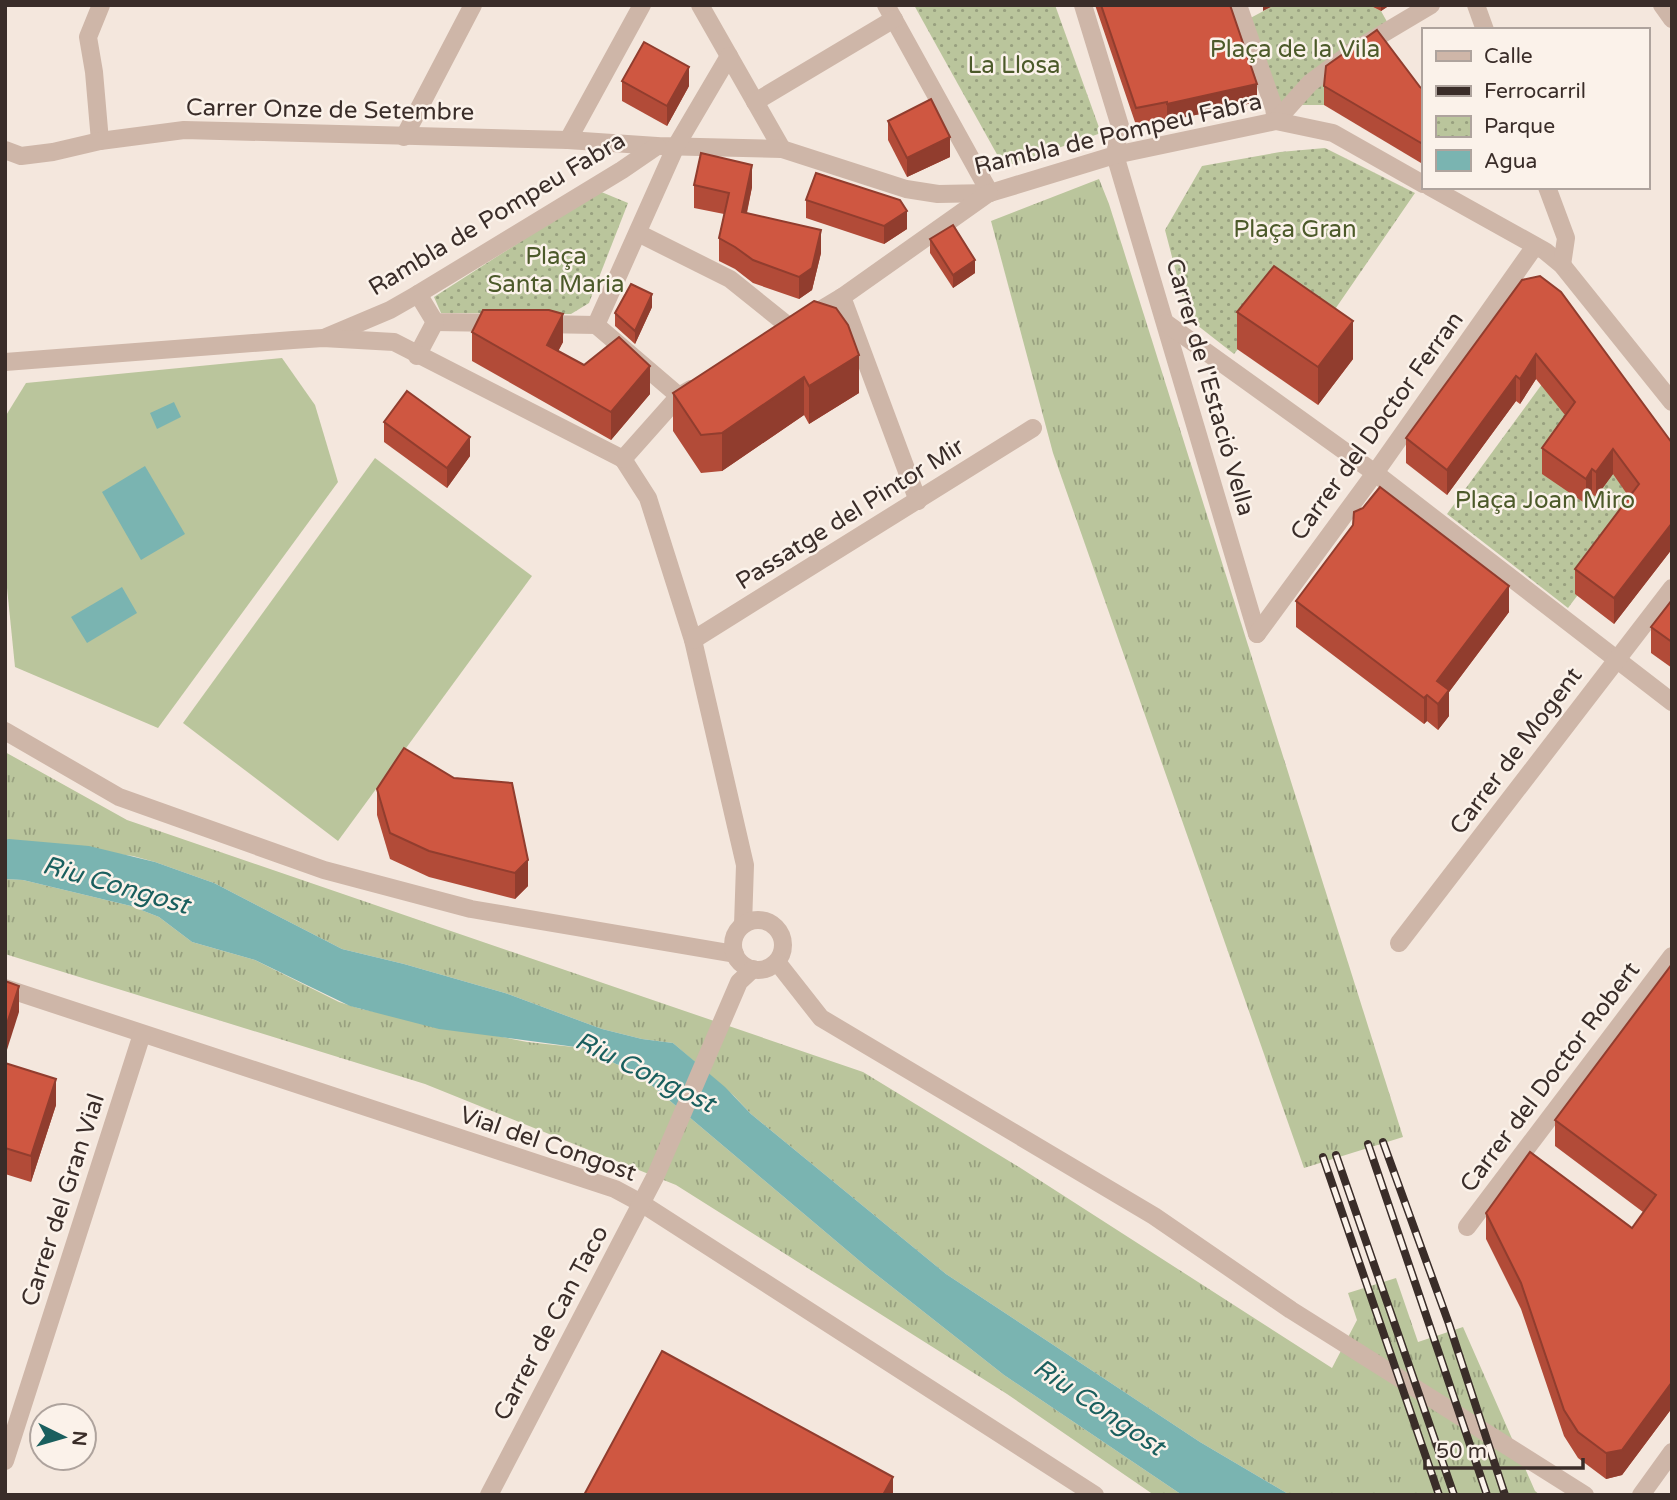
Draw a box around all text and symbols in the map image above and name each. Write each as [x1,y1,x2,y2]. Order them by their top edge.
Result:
legend [1422,28,1649,189]
park label: Plaça de la Vila [1210,35,1380,64]
text: Calle [1484,44,1533,69]
park label: La Llosa [968,51,1060,80]
text: Ferrocarril [1484,79,1586,104]
street label: Rambla de Pompeu Fabra [971,87,1265,181]
street label: Carrer Onze de Setembre [186,93,474,127]
text: Parque [1484,114,1555,139]
street label: Rambla de Pompeu Fabra [363,126,631,302]
text: Agua [1484,149,1537,174]
park label: Plaça Gran [1233,215,1357,244]
park label: Plaça Santa Maria [488,242,624,299]
street label: Carrer de l'Estació Vella [1159,255,1261,519]
street label: Carrer del Doctor Ferran [1284,306,1470,546]
street label: Passatge del Pintor Mir [731,431,970,596]
park label: Plaça Joan Miro [1455,486,1635,515]
street label: Carrer de Mogent [1444,662,1588,840]
water label: Riu Congost [39,849,196,922]
street label: Carrer del Doctor Robert [1454,956,1646,1198]
water label: Riu Congost [570,1025,723,1120]
street label: Carrer del Gran Vial [15,1090,111,1310]
street label: Vial del Congost [456,1100,640,1188]
street label: Carrer de Can Taco [487,1221,615,1425]
water label: Riu Congost [1028,1352,1173,1464]
north arrow [28,1402,98,1472]
scale bar [1425,1426,1582,1470]
text: N [67,1430,91,1447]
text: 50 m [1436,1439,1487,1464]

